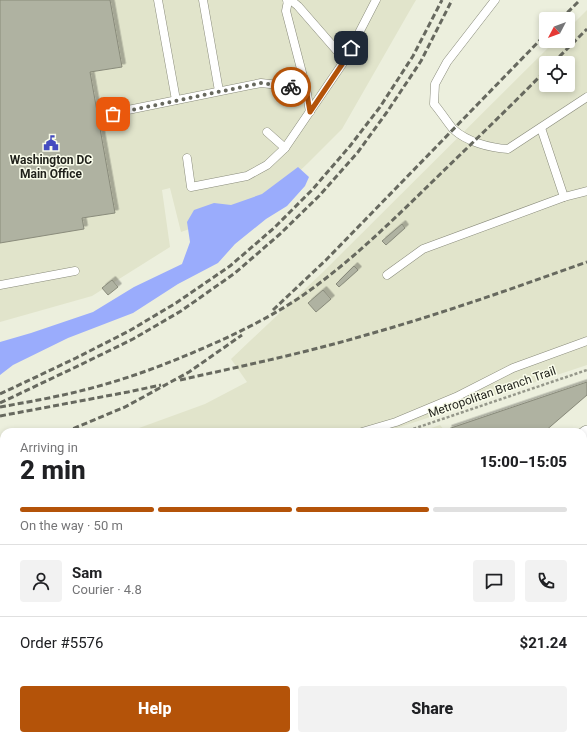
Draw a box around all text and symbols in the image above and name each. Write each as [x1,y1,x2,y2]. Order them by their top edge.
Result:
north arrow [539,12,575,48]
map controls [539,12,575,92]
pin [334,31,368,65]
icon: home [340,37,362,59]
button: locate [539,56,575,92]
courier [271,67,311,107]
icon: bike [280,76,302,98]
pin [96,97,130,131]
icon: bag [102,103,124,125]
public building icon: Washington DC Main Office [42,134,60,152]
place label: Washington DC Main Office [10,153,92,181]
street label: Metropolitan Branch Trail [426,364,558,420]
text: Arriving in [20,440,78,455]
text: 15:00–15:05 [480,453,567,471]
text: 2 min [20,455,86,485]
text: On the way · 50 m [20,518,123,533]
button: person [20,560,62,602]
button: chat [473,560,515,602]
button: phone [525,560,567,602]
text: Sam [72,564,102,582]
text: Courier · 4.8 [72,582,142,597]
text: Order #5576 [20,634,103,652]
text: $21.24 [520,634,567,652]
button: Help [20,686,290,732]
button: Share [298,686,567,732]

